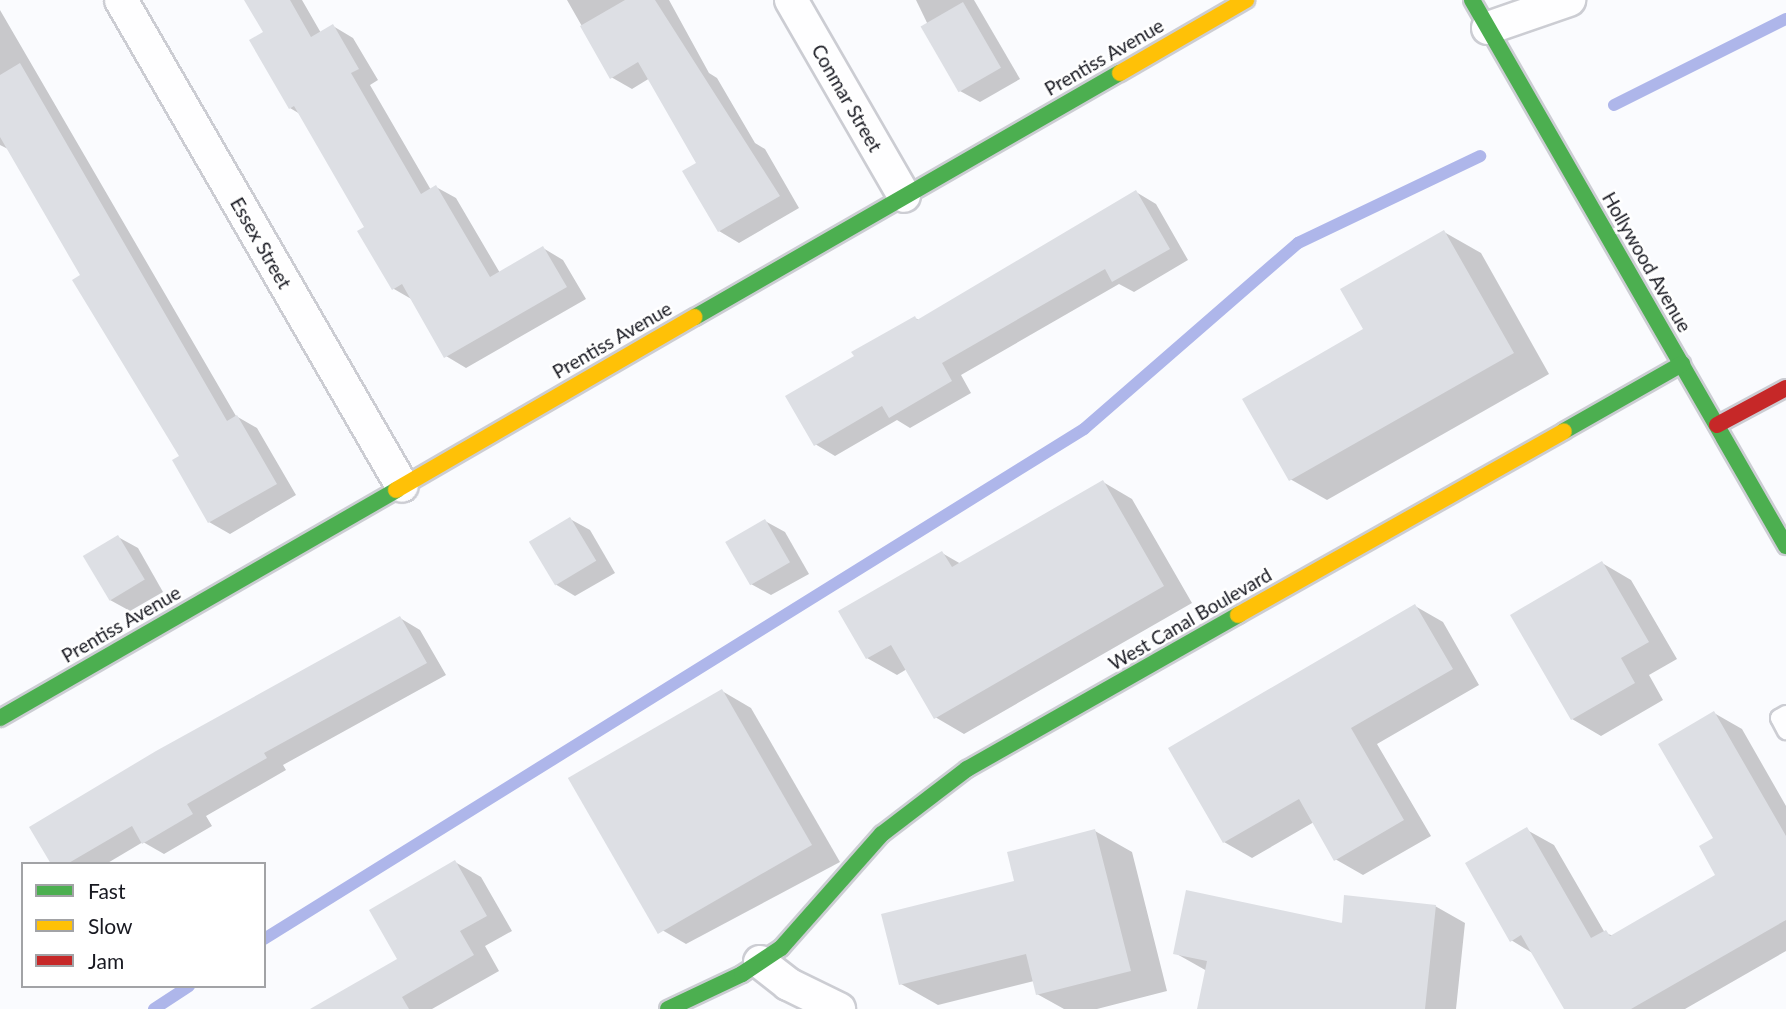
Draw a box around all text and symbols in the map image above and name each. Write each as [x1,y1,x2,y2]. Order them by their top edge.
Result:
street label: Prentiss Avenue [1040,14,1168,100]
street label: Conmar Street [807,40,887,156]
street label: Hollywood Avenue [1598,188,1696,336]
street label: Essex Street [226,193,296,293]
street label: Prentiss Avenue [548,297,676,383]
street label: West Canal Boulevard [1105,563,1275,675]
street label: Prentiss Avenue [57,581,185,667]
legend [21,862,266,988]
text: Fast [88,878,125,903]
text: Slow [88,913,132,938]
text: Jam [88,948,124,973]

